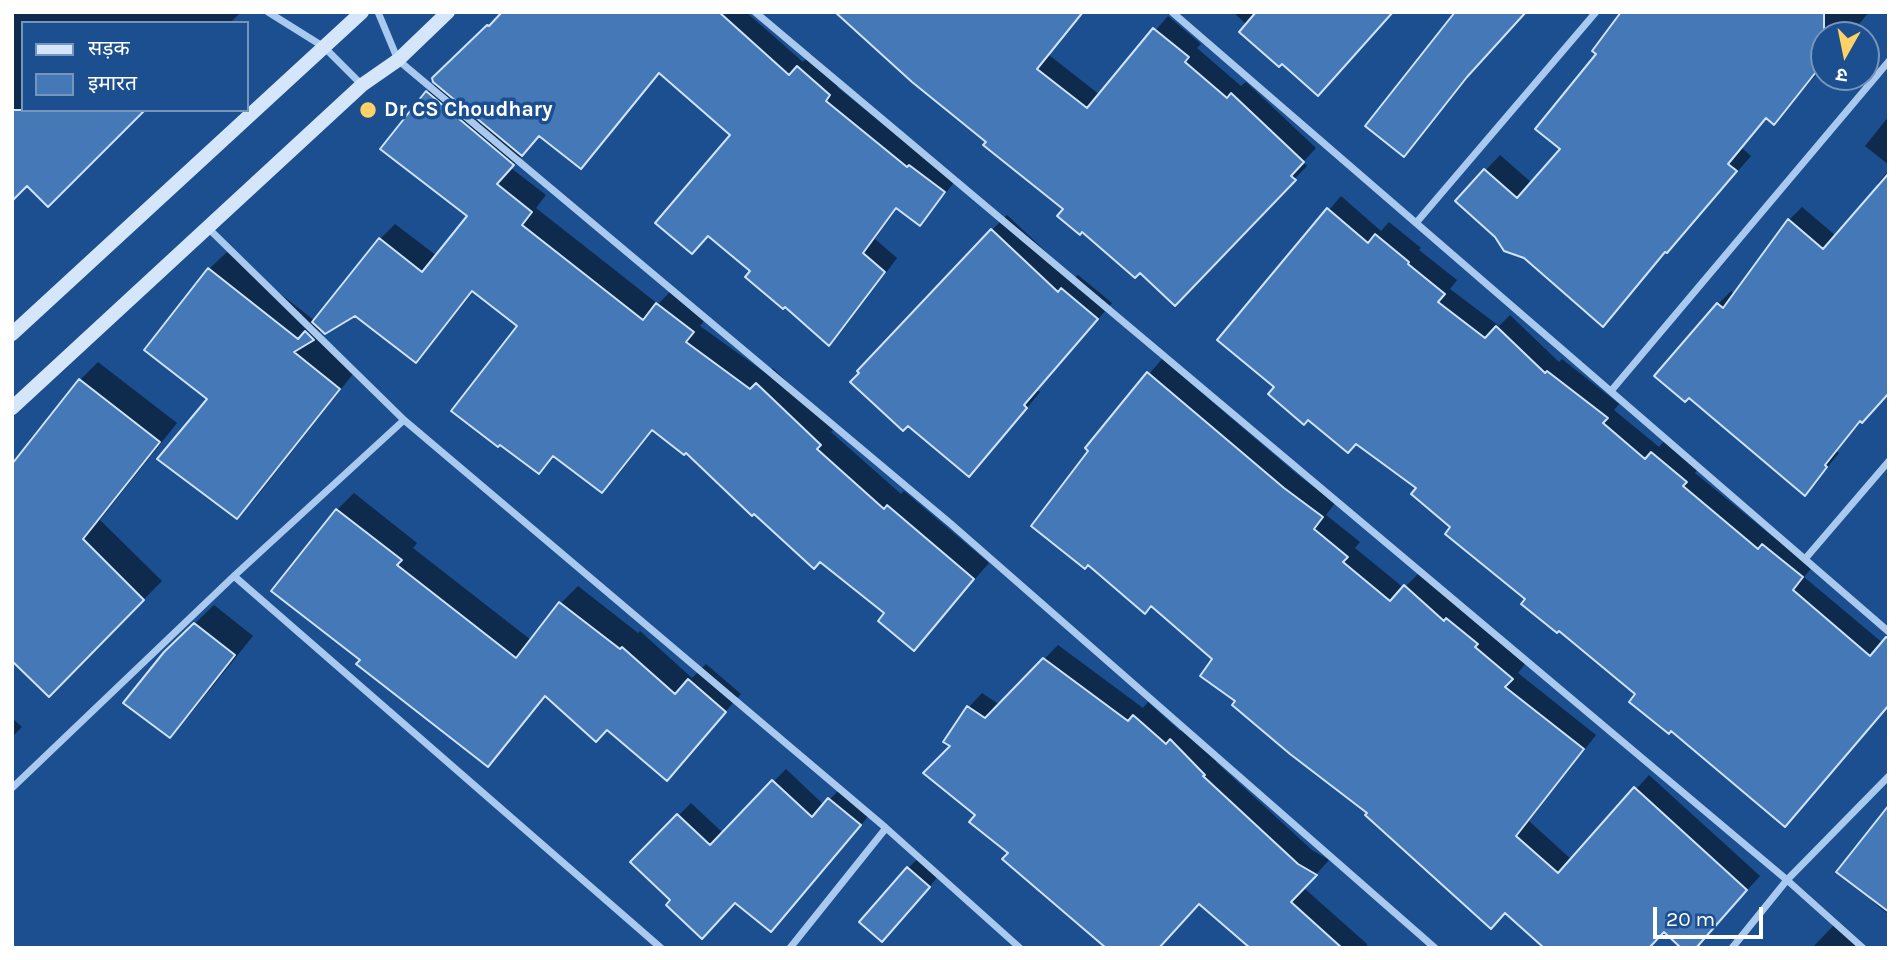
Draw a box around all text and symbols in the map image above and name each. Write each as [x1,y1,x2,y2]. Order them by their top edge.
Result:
legend [21,21,248,112]
north arrow [1810,21,1880,91]
text: सड़क [88,36,130,60]
text: उ [1835,63,1849,87]
text: इमारत [88,71,137,95]
place label: Dr CS Choudhary [384,97,552,123]
marker: Dr CS Choudhary [358,100,378,120]
scale bar [1656,894,1766,938]
text: 20 m [1666,907,1715,931]

